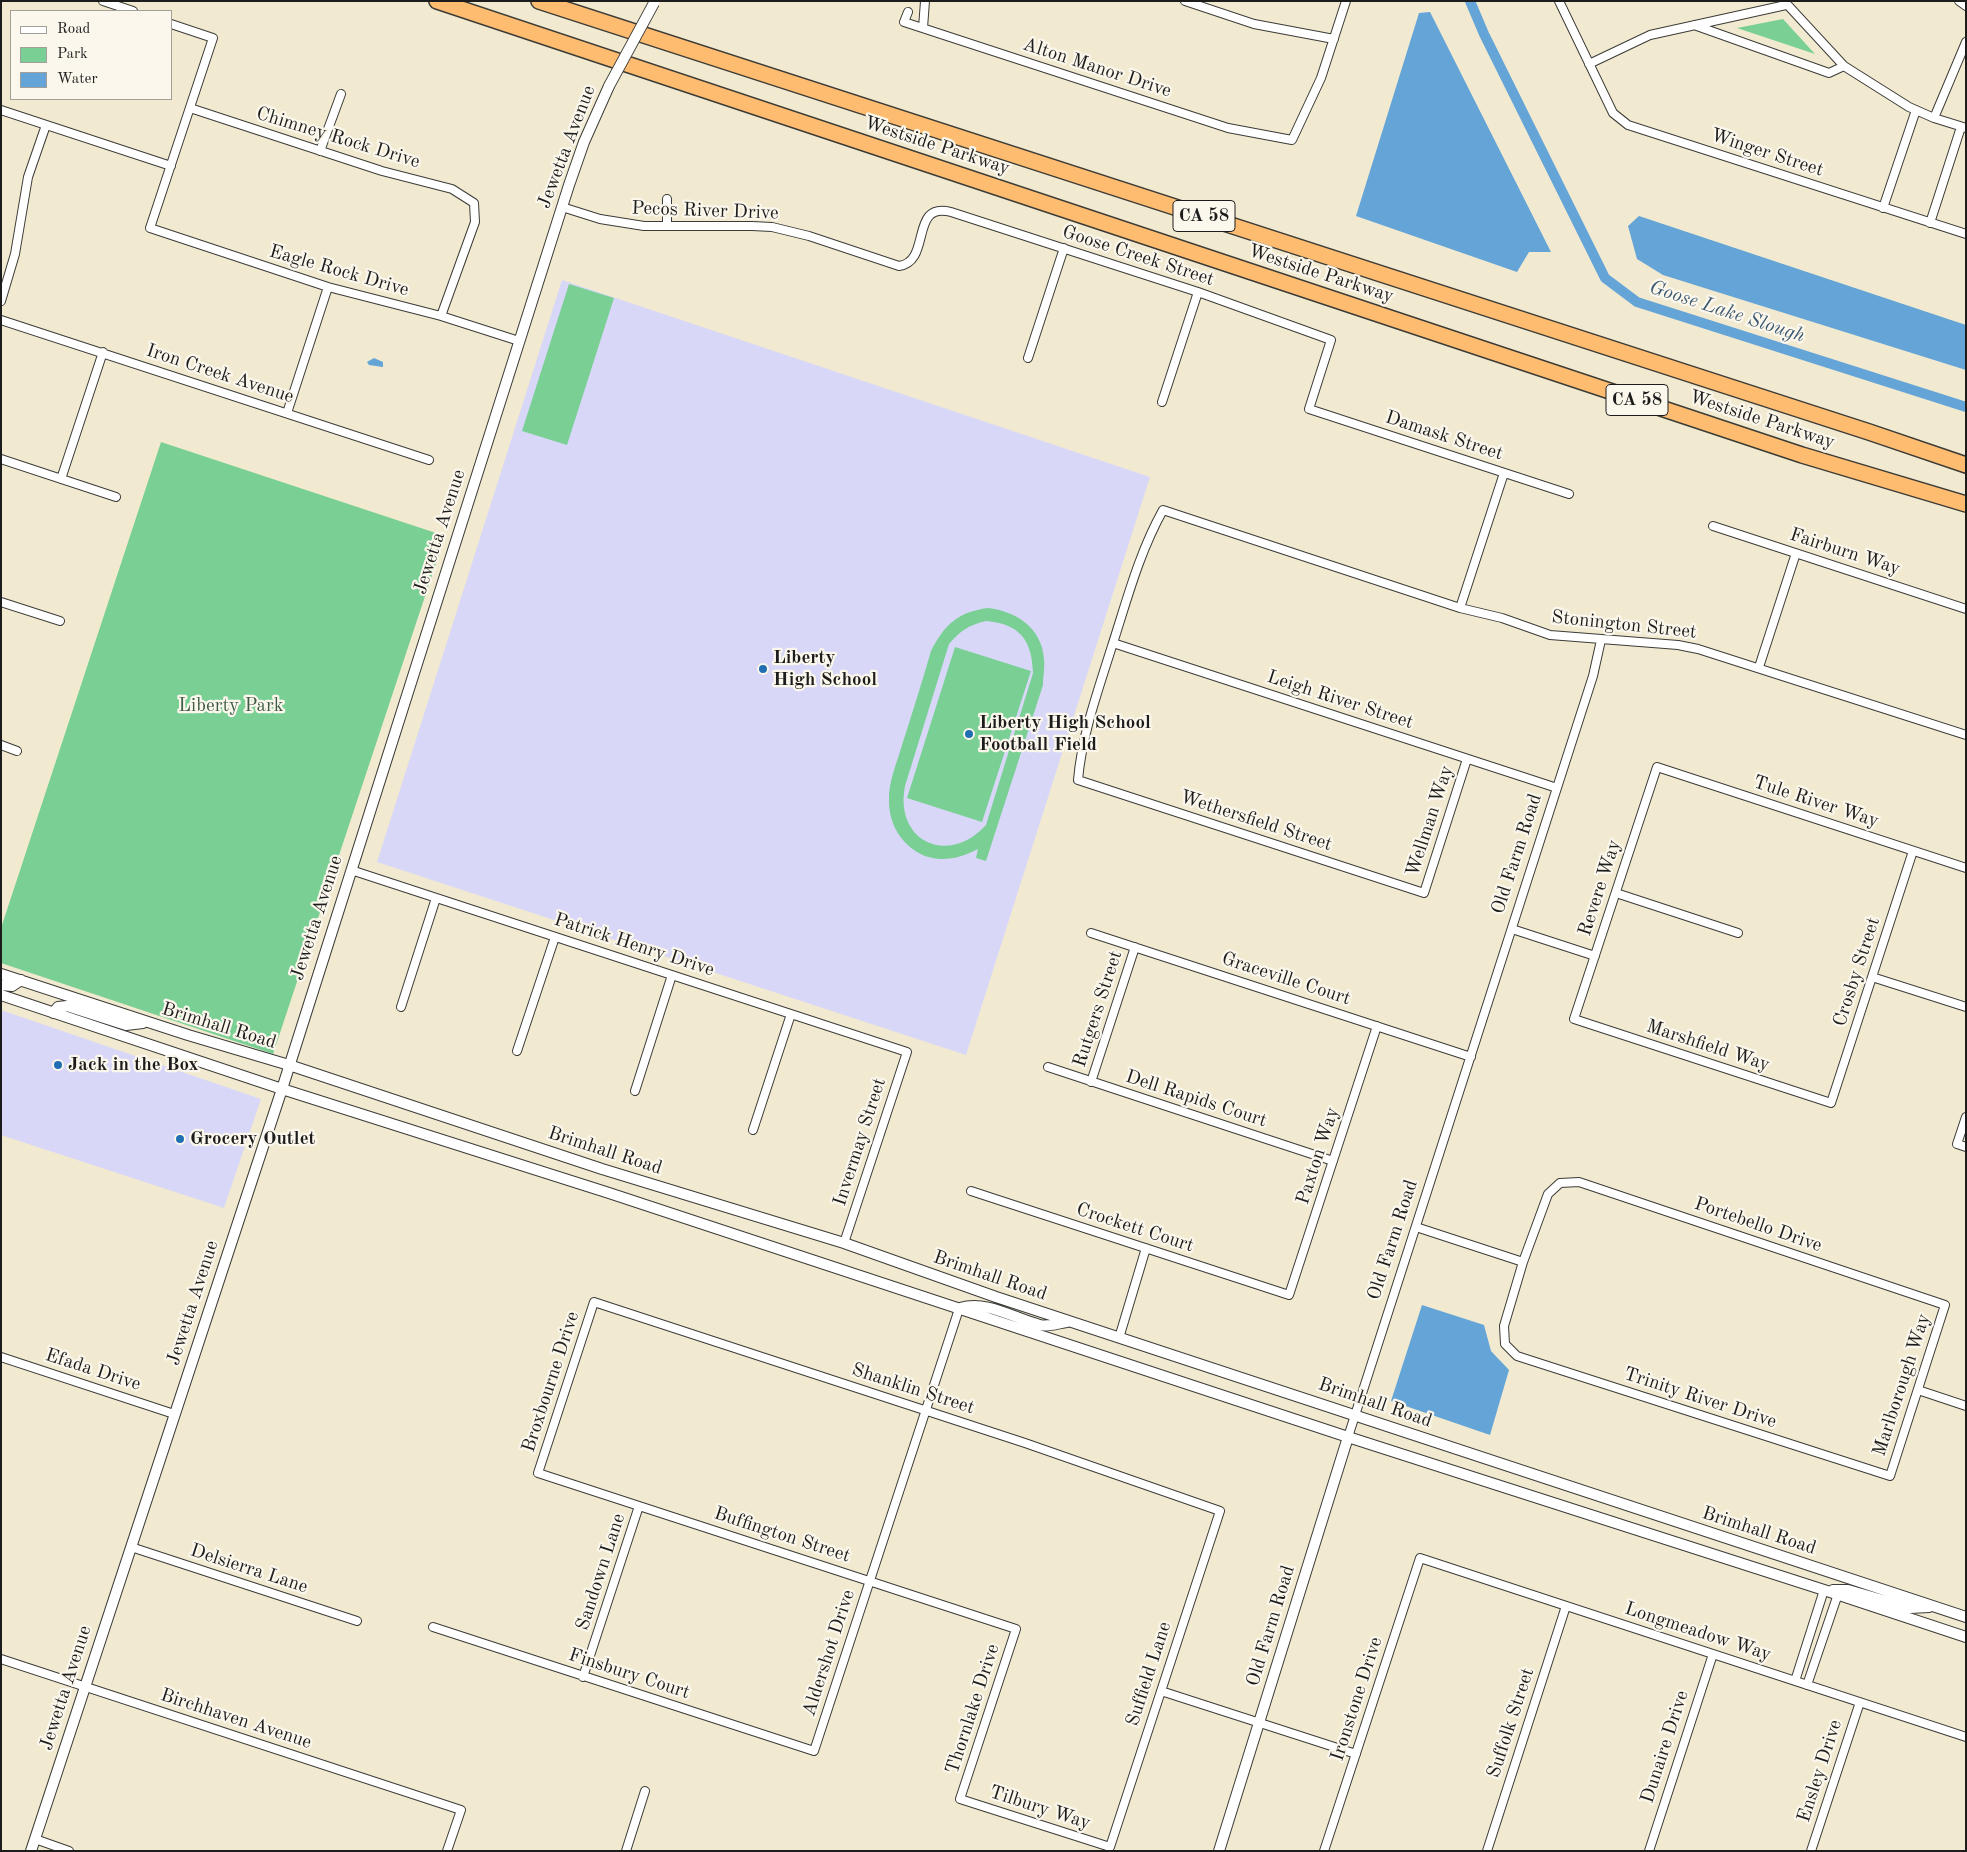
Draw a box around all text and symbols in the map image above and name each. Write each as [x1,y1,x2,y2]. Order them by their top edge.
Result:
legend [10,10,172,100]
text: Road [57,22,90,37]
street label: Alton Manor Drive [1020,33,1174,103]
text: Park [57,47,88,62]
text: Water [57,72,98,87]
street label: Jewetta Avenue [533,82,601,212]
street label: Chimney Rock Drive [253,102,423,174]
street label: Westside Parkway [861,112,1013,180]
street label: Winger Street [1708,124,1826,182]
street label: Pecos River Drive [631,197,779,225]
road number: CA 58 [1173,200,1235,232]
street label: Goose Creek Street [1059,221,1217,291]
street label: Eagle Rock Drive [267,240,411,302]
street label: Westside Parkway [1245,240,1397,308]
water label: Goose Lake Slough [1646,276,1808,348]
street label: Iron Creek Avenue [143,339,297,409]
road number: CA 58 [1606,384,1668,416]
street label: Westside Parkway [1686,386,1838,454]
street label: Damask Street [1382,406,1506,466]
street label: Jewetta Avenue [409,467,471,597]
street label: Fairburn Way [1787,523,1903,581]
street label: Stonington Street [1550,606,1698,644]
place label: Liberty High School [773,647,877,691]
marker: Liberty High School [757,663,769,675]
street label: Leigh River Street [1264,666,1416,734]
park label: Liberty Park [178,695,284,717]
place label: Liberty High School Football Field [979,712,1151,756]
marker: Liberty High School Football Field [963,728,975,740]
street label: Wellman Way [1401,763,1459,879]
street label: Tule River Way [1750,771,1882,833]
street label: Wethersfield Street [1177,786,1335,856]
street label: Old Farm Road [1487,791,1547,917]
street label: Revere Way [1574,837,1626,939]
street label: Jewetta Avenue [286,853,348,983]
street label: Patrick Henry Drive [551,908,717,982]
street label: Crosby Street [1829,914,1885,1030]
street label: Graceville Court [1219,947,1353,1011]
street label: Rutgers Street [1068,948,1128,1070]
street label: Brimhall Road [159,998,279,1054]
street label: Marshfield Way [1643,1015,1773,1077]
place label: Jack in the Box [68,1054,198,1076]
marker: Jack in the Box [52,1059,64,1071]
street label: Dell Rapids Court [1122,1065,1270,1133]
street label: Invermay Street [829,1075,891,1209]
street label: Paxton Way [1292,1104,1344,1208]
street label: Brimhall Road [545,1122,665,1180]
place label: Grocery Outlet [190,1128,316,1150]
marker: Grocery Outlet [174,1133,186,1145]
street label: Old Farm Road [1363,1177,1423,1303]
street label: Portebello Drive [1691,1192,1825,1258]
street label: Crockett Court [1073,1198,1197,1258]
street label: Jewetta Avenue [162,1238,224,1368]
street label: Brimhall Road [930,1246,1050,1306]
street label: Broxbourne Drive [517,1309,585,1455]
street label: Marlborough Way [1868,1311,1936,1459]
street label: Efada Drive [42,1344,144,1396]
street label: Shanklin Street [849,1358,977,1420]
street label: Trinity River Drive [1621,1363,1779,1433]
street label: Brimhall Road [1315,1373,1435,1433]
street label: Buffington Street [711,1502,853,1568]
street label: Brimhall Road [1699,1502,1819,1560]
street label: Sandown Lane [571,1511,631,1633]
street label: Delsierra Lane [187,1539,311,1599]
street label: Old Farm Road [1242,1563,1300,1689]
street label: Aldershot Drive [798,1587,860,1719]
street label: Longmeadow Way [1622,1598,1774,1666]
street label: Suffield Lane [1121,1619,1177,1729]
street label: Jewetta Avenue [35,1623,97,1753]
street label: Ironstone Drive [1326,1634,1388,1764]
street label: Thornlake Drive [941,1641,1005,1777]
street label: Finsbury Court [565,1644,693,1704]
street label: Suffolk Street [1482,1665,1540,1781]
street label: Birchhaven Avenue [158,1684,314,1754]
street label: Dunaire Drive [1636,1688,1694,1806]
street label: Ensley Drive [1793,1717,1847,1825]
street label: Tilbury Way [987,1781,1093,1835]

